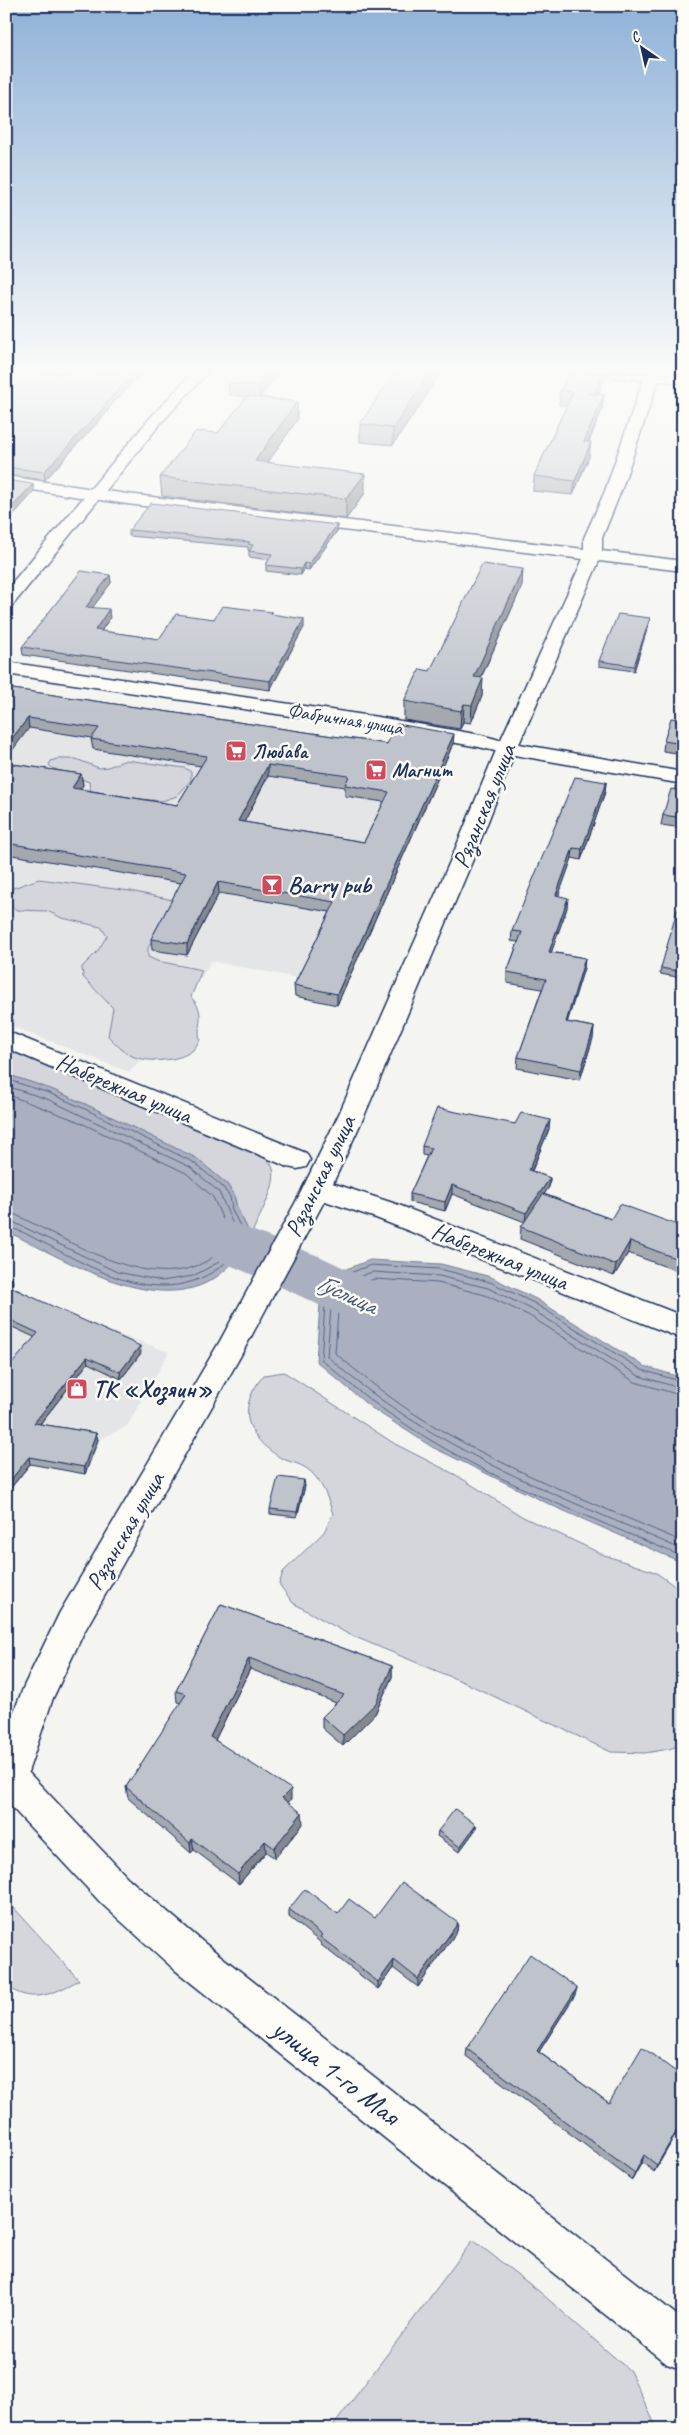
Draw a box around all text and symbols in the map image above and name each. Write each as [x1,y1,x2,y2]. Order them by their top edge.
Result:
north arrow [616,22,666,72]
text: С [627,27,644,47]
street label: Фабричная улица [286,698,405,741]
street label: Рязанская улица [446,738,524,873]
supermarket icon: Любава [224,739,248,763]
place label: Любава [252,739,310,764]
supermarket icon: Магнит [364,758,388,782]
place label: Магнит [392,758,453,783]
place label: Barry pub [288,870,372,900]
bar icon: Barry pub [260,873,284,897]
street label: Набережная улица [52,1046,197,1130]
street label: Рязанская улица [278,1109,364,1242]
street label: Набережная улица [428,1215,574,1297]
water label: Гуслица [312,1266,384,1323]
place label: ТК «Хозяин» [93,1374,212,1405]
shop icon: ТК «Хозяин» [65,1377,89,1401]
street label: Рязанская улица [79,1465,172,1596]
street label: улица 1-го Мая [263,2009,409,2135]

